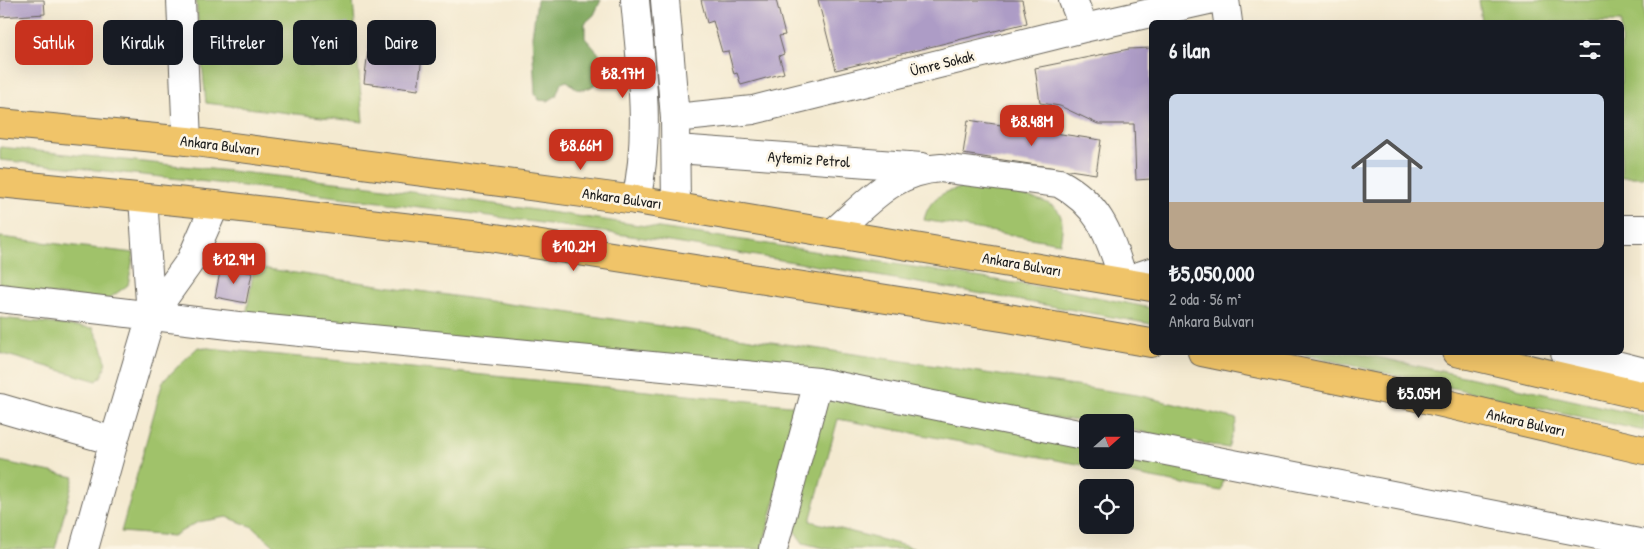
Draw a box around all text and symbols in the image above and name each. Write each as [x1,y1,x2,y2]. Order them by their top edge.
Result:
chip: Satılık [15,20,93,65]
chip: Kiralık [103,20,183,65]
chip: Filtreler [193,20,283,65]
chip: Yeni [293,20,357,65]
chip: Daire [367,20,436,65]
text: 6 ilan [1169,36,1210,65]
icon: filters [1576,36,1604,64]
street label: Ümre Sokak [908,45,976,81]
pin: ₺8.17M [582,56,664,99]
text: ₺8.17M [602,62,644,84]
pin: ₺8.48M [991,104,1073,147]
text: ₺8.48M [1011,110,1053,132]
icon: home [1342,126,1432,216]
pin: ₺8.66M [540,128,622,171]
street label: Ankara Bulvarı [179,130,261,160]
text: ₺8.66M [560,134,602,156]
street label: Aytemiz Petrol [767,146,851,172]
street label: Ankara Bulvarı [581,182,663,214]
pin: ₺10.2M [533,230,615,272]
text: ₺10.2M [553,235,595,257]
pin: ₺12.9M [193,242,275,285]
street label: Ankara Bulvarı [981,247,1063,281]
text: ₺12.9M [213,248,255,270]
text: ₺5,050,000 [1169,259,1254,288]
text: 2 oda · 56 m² [1169,288,1241,310]
text: Ankara Bulvarı [1169,310,1254,332]
pin: ₺5.05M [1378,376,1460,419]
text: ₺5.05M [1398,382,1440,404]
street label: Ankara Bulvarı [1485,403,1567,441]
north arrow [1079,414,1134,469]
map controls [1079,414,1134,534]
button: locate [1079,479,1134,534]

